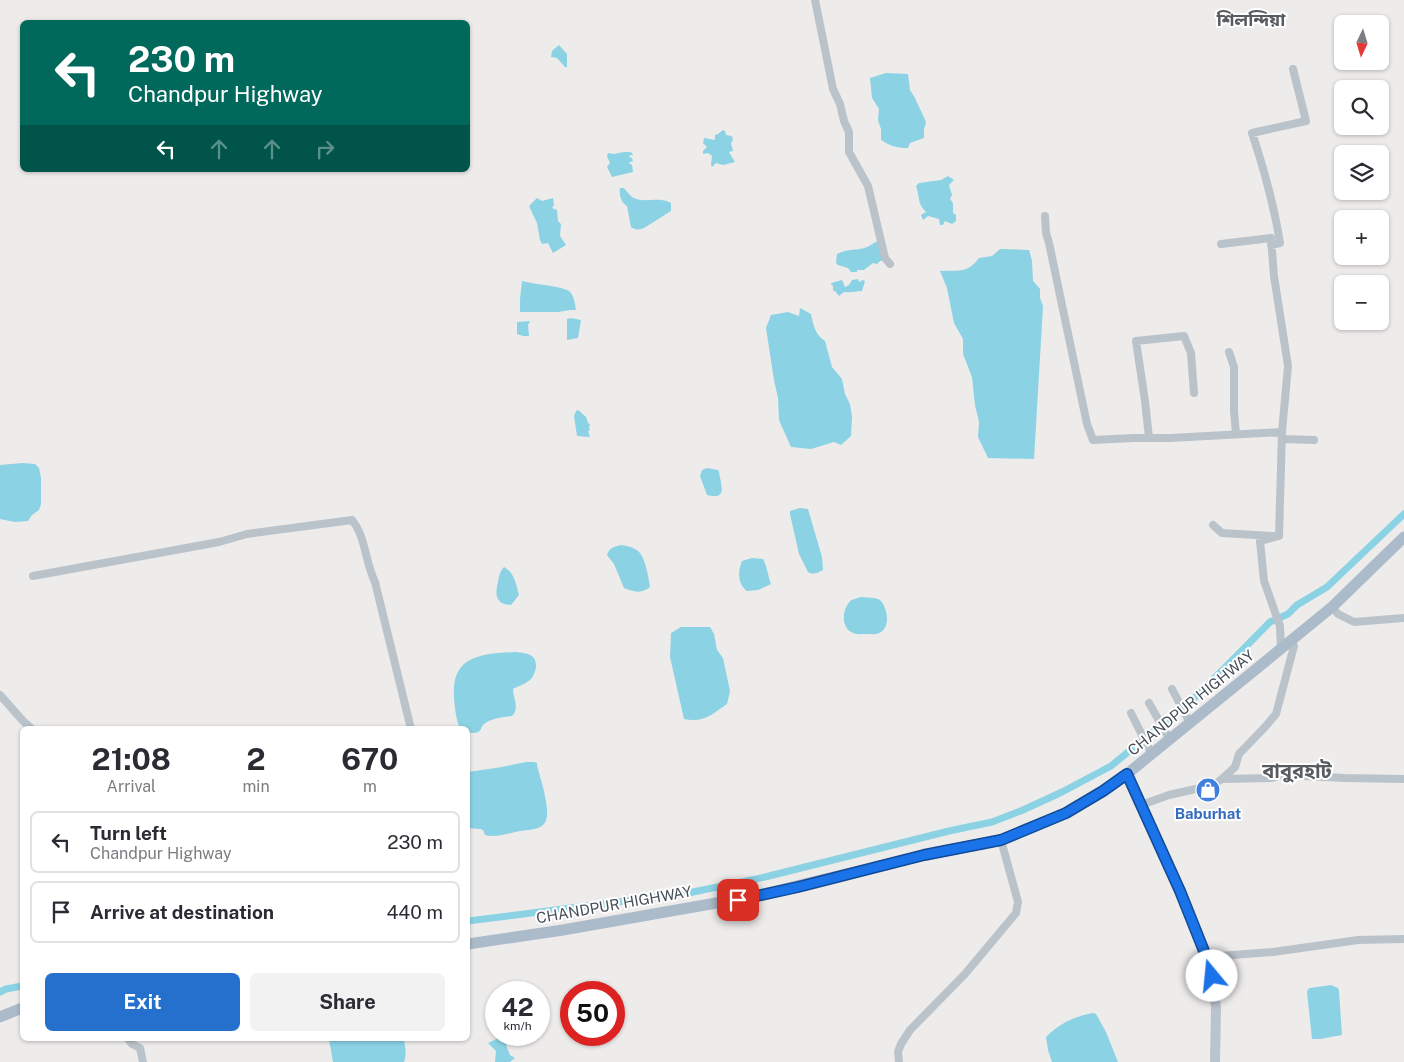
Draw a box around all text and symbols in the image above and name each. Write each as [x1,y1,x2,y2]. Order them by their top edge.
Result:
district label: শিলন্দিয়া [1216,9,1286,30]
north arrow [1334,15,1389,70]
map controls [1334,15,1389,330]
text: 230 m [128,39,235,80]
icon: left [45,40,110,105]
button: search [1334,80,1389,135]
text: Chandpur Highway [128,81,323,107]
icon: left [152,135,180,163]
icon: ahead [205,135,233,163]
icon: ahead [258,135,286,163]
icon: right [311,135,339,163]
button: layers [1334,145,1389,200]
button: + [1334,210,1389,265]
button: − [1334,275,1389,330]
street label: CHANDPUR HIGHWAY [1124,646,1257,759]
text: 21:08 [92,741,171,777]
text: 2 [247,741,266,777]
text: 670 [341,741,398,777]
district label: বাবুরহাট [1261,759,1333,783]
text: Arrival [107,777,156,796]
text: min [243,777,270,796]
text: m [363,777,377,796]
shop icon: Baburhat [1195,777,1221,803]
place label: Baburhat [1175,805,1241,822]
text: Turn left [90,822,167,844]
icon: left [47,828,75,856]
text: 230 m [387,831,443,853]
text: Chandpur Highway [90,844,232,863]
pin [717,879,759,921]
street label: CHANDPUR HIGHWAY [535,882,693,927]
icon: arrive [724,886,752,914]
icon: arrive [47,898,75,926]
text: Arrive at destination [90,901,274,923]
text: 440 m [386,901,443,923]
position arrow [1185,949,1237,1001]
button: Exit [45,973,240,1031]
button: Share [250,973,445,1031]
speed limit sign: 50 [560,981,625,1046]
text: 42 [501,992,534,1022]
text: km/h [503,1019,532,1033]

